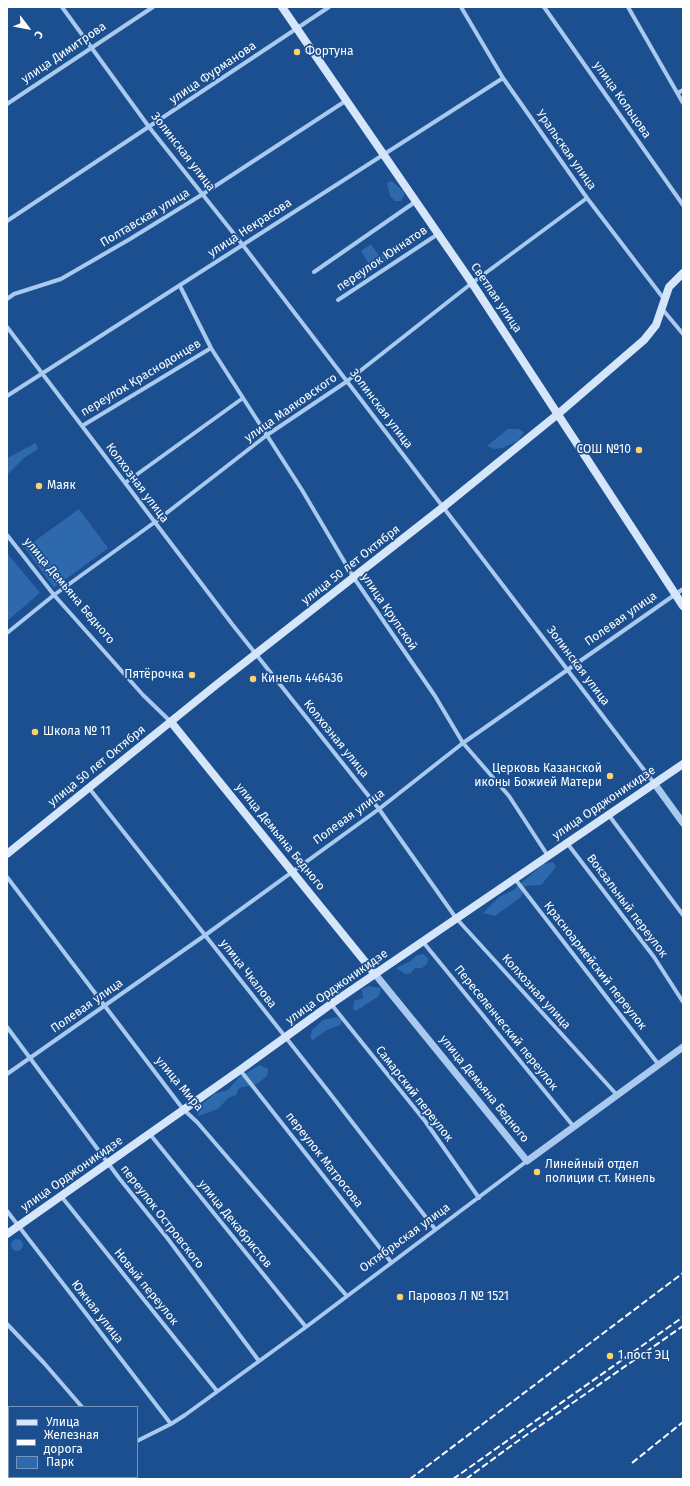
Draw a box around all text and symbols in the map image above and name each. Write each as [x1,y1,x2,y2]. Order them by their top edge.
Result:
north arrow [8,8,48,48]
street label: улица Димитрова [19,19,109,87]
text: С [31,28,46,41]
street label: улица Фурманова [167,39,259,107]
place label: Фортуна [305,45,354,59]
marker: Фортуна [292,47,302,57]
street label: улица Кольцова [590,59,654,141]
street label: Уральская улица [533,107,599,193]
street label: Золинская улица [148,110,218,194]
street label: Полтавская улица [98,186,192,250]
street label: улица Некрасова [206,196,294,260]
street label: переулок Юннатов [334,223,430,295]
street label: Светлая улица [467,260,525,336]
street label: переулок Краснодонцев [78,336,204,420]
street label: Золинская улица [346,366,416,452]
street label: улица Маяковского [242,371,340,445]
street label: Колхозная улица [102,440,172,526]
place label: СОШ №10 [577,443,631,457]
marker: СОШ №10 [634,445,644,455]
place label: Маяк [47,479,76,493]
marker: Маяк [34,481,44,491]
street label: улица 50 лет Октября [299,522,403,608]
street label: улица Демьяна Бедного [20,535,118,647]
street label: улица Крупской [358,571,420,653]
street label: Полевая улица [582,589,660,649]
street label: Золинская улица [543,623,613,709]
place label: Пятёрочка [124,668,184,682]
marker: Пятёрочка [187,670,197,680]
place label: Кинель 446436 [261,672,343,686]
marker: Кинель 446436 [248,674,258,684]
street label: Колхозная улица [300,697,372,781]
street label: улица 50 лет Октября [45,722,149,810]
place label: Школа № 11 [43,725,111,739]
marker: Школа № 11 [30,727,40,737]
place label: Церковь Казанской иконы Божией Матери [474,762,602,790]
street label: улица Орджоникидзе [550,763,658,843]
marker: Церковь Казанской иконы Божией Матери [605,771,615,781]
street label: улица Демьяна Бедного [232,780,328,894]
street label: Полевая улица [310,786,388,848]
street label: Вокзальный переулок [583,852,671,960]
street label: Красноармейский переулок [541,899,649,1033]
street label: улица Чкалова [217,937,279,1011]
street label: улица Орджоникидзе [283,946,391,1028]
street label: Колхозная улица [499,952,573,1032]
street label: Переселенческий переулок [451,963,561,1093]
street label: Полевая улица [48,976,126,1036]
street label: улица Демьяна Бедного [436,1032,532,1146]
street label: Самарский переулок [372,1043,456,1145]
street label: улица Мира [152,1054,206,1114]
street label: переулок Матросова [282,1109,366,1211]
street label: улица Орджоникидзе [18,1133,126,1215]
place label: Линейный отдел полиции ст. Кинель [545,1158,655,1186]
street label: переулок Островского [117,1162,207,1272]
marker: Линейный отдел полиции ст. Кинель [532,1167,542,1177]
street label: улица Декабристов [195,1177,275,1271]
street label: Октябрьская улица [357,1200,453,1276]
street label: Новый переулок [111,1246,181,1328]
street label: Южная улица [68,1278,126,1346]
place label: Паровоз Л № 1521 [408,1290,509,1304]
marker: Паровоз Л № 1521 [395,1292,405,1302]
place label: 1 пост ЭЦ [618,1349,669,1363]
marker: 1 пост ЭЦ [605,1351,615,1361]
legend [8,1406,138,1478]
text: Улица [46,1415,80,1429]
text: Железная дорога [44,1428,99,1456]
text: Парк [46,1455,74,1469]

